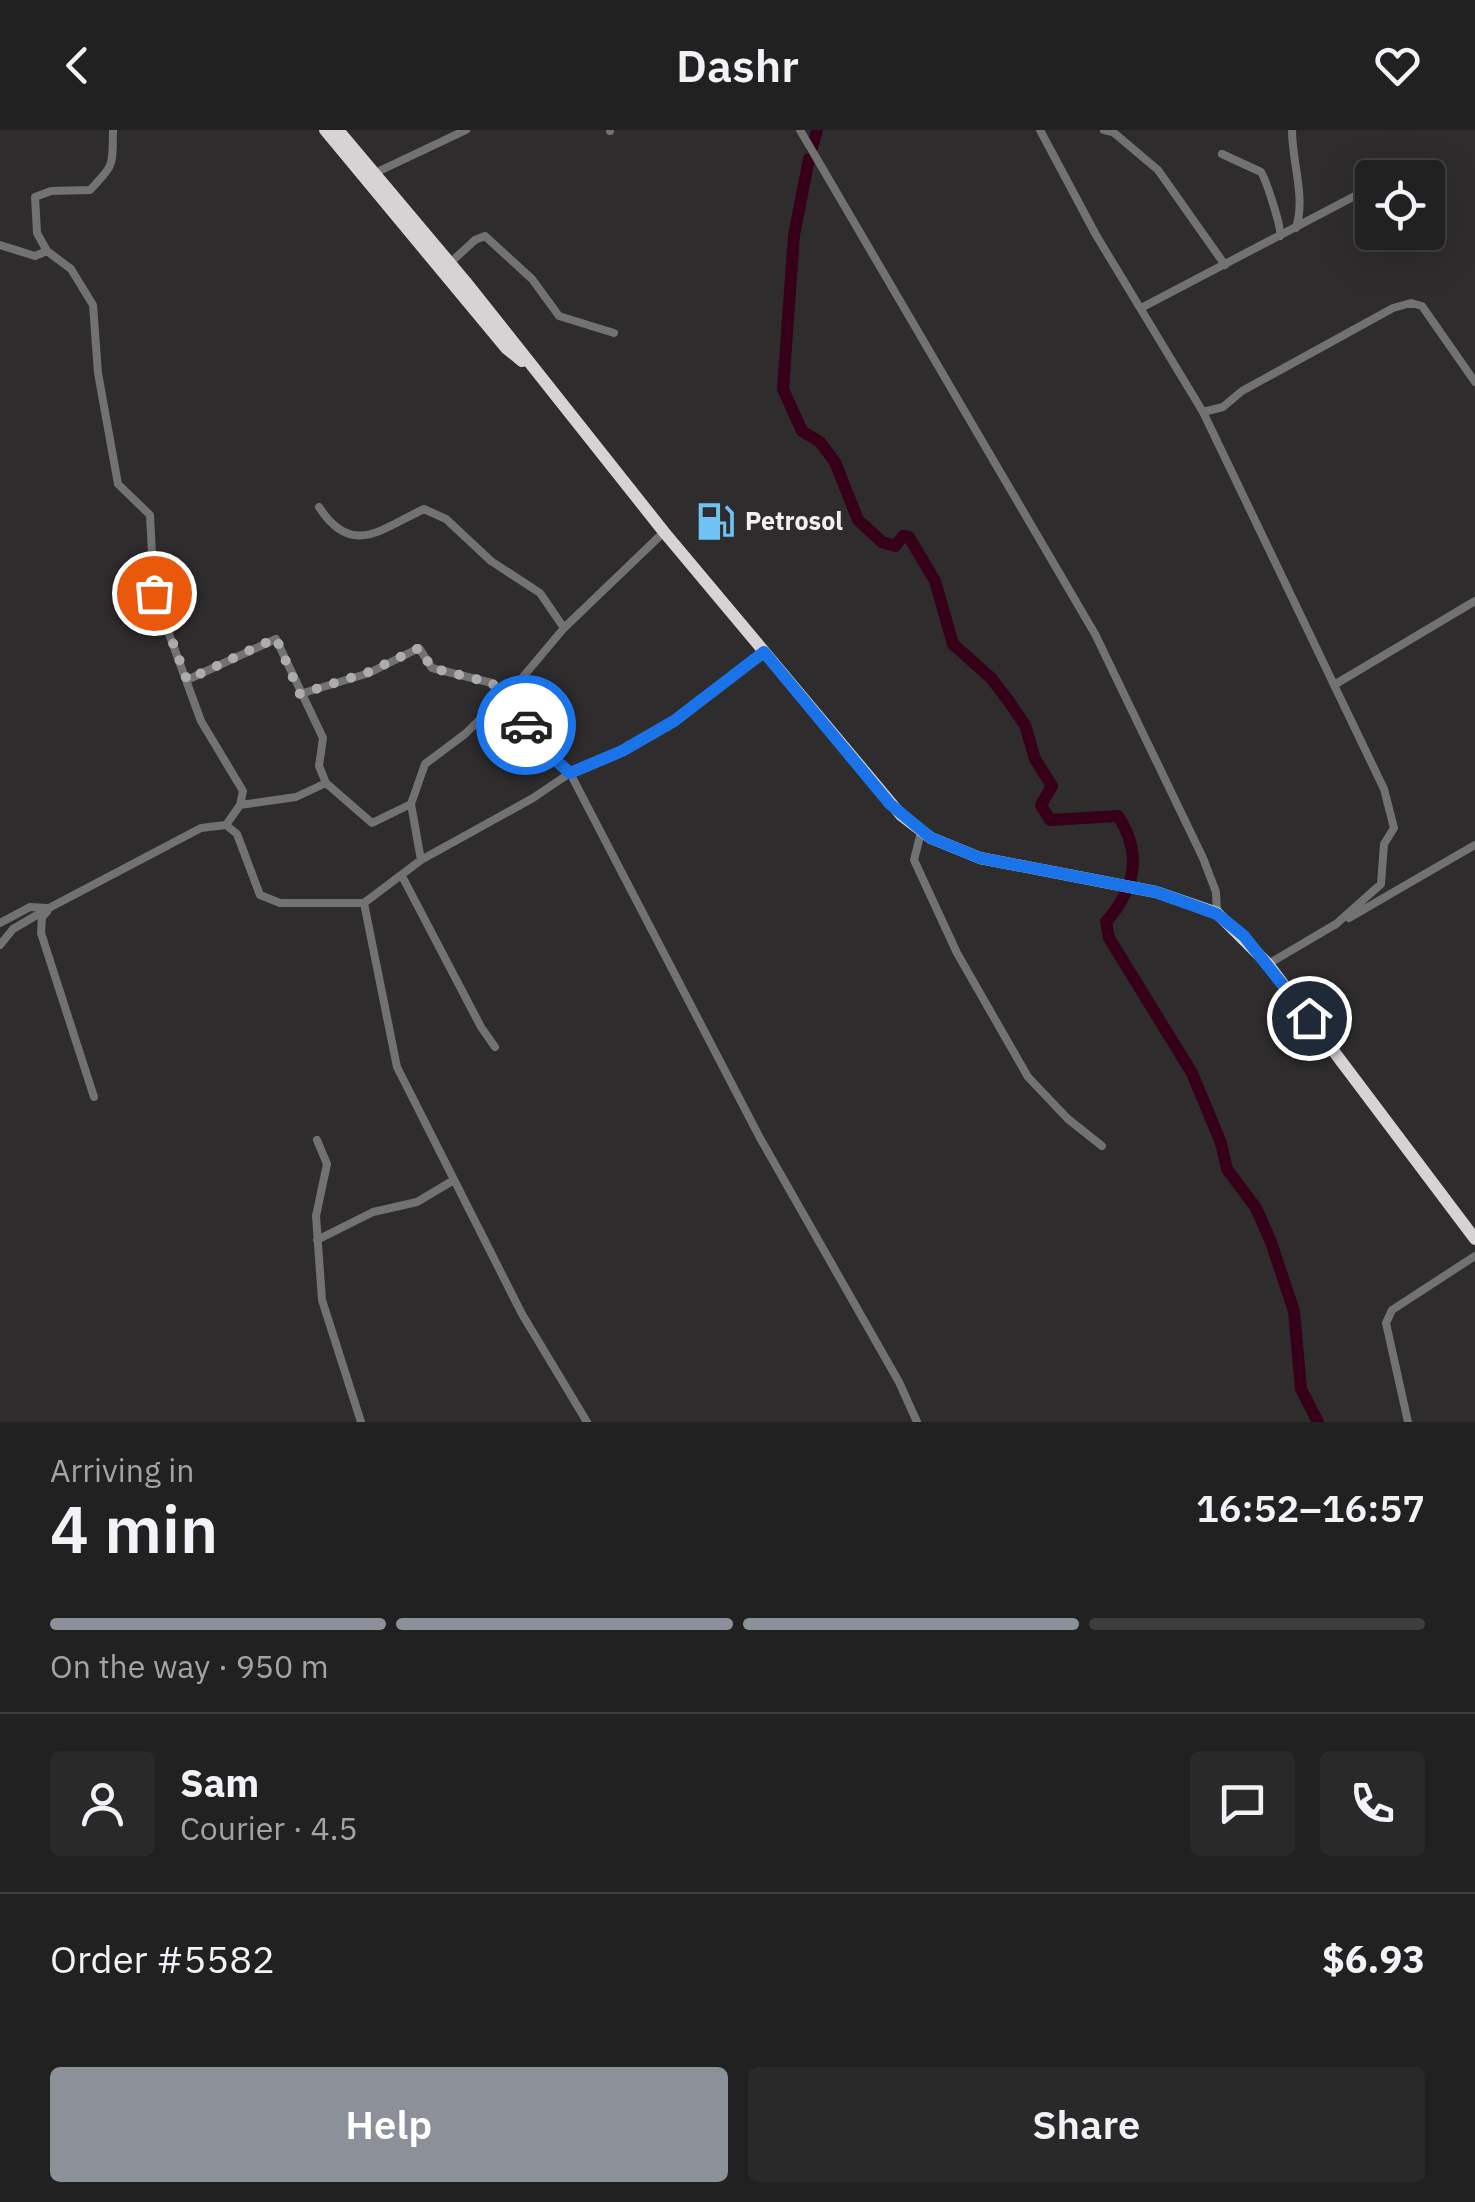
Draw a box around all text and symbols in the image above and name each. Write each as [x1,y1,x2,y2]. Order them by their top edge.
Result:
text: Dashr [676,36,799,94]
icon: back [50,38,105,93]
icon: heart [1370,38,1425,93]
map controls [1355,160,1445,250]
button: locate [1355,160,1445,250]
fuel station icon: Petrosol [694,500,736,542]
place label: Petrosol [745,504,843,537]
pin [112,551,197,636]
icon: bag [127,566,182,621]
courier [476,675,576,775]
icon: car [499,698,554,753]
pin [1267,976,1352,1061]
icon: home [1282,991,1337,1046]
text: Arriving in [50,1449,195,1491]
text: 16:52–16:57 [1196,1483,1425,1532]
text: 4 min [50,1486,218,1571]
text: On the way · 950 m [50,1645,329,1687]
button: person [50,1751,155,1856]
button: chat [1190,1751,1295,1856]
button: phone [1320,1751,1425,1856]
text: Sam [180,1758,259,1807]
text: Courier · 4.5 [180,1807,358,1849]
text: Order #5582 [50,1934,275,1983]
text: $6.93 [1322,1934,1425,1983]
button: Help [50,2067,728,2182]
button: Share [748,2067,1425,2182]

